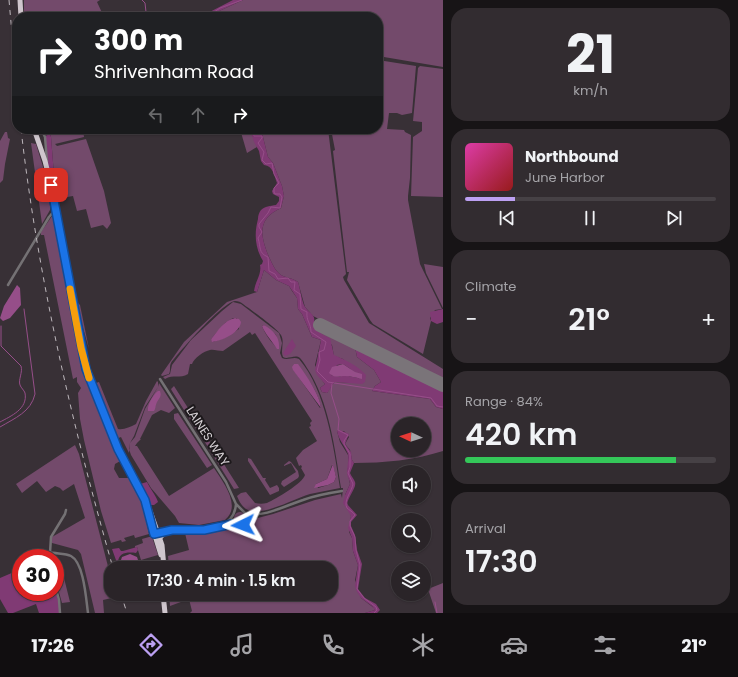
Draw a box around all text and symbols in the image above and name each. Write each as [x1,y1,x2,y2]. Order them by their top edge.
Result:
text: 21 [566,18,615,91]
text: 300 m [94,21,183,60]
icon: right [28,28,80,80]
text: Shrivenham Road [94,59,254,84]
text: km/h [573,81,608,100]
icon: left [145,104,167,126]
icon: ahead [187,104,209,126]
icon: right [229,104,251,126]
text: Northbound [525,146,619,167]
pin [34,168,68,202]
text: June Harbor [525,168,605,187]
icon: arrive [40,174,62,196]
icon: previous [496,207,518,229]
icon: pause [579,207,601,229]
icon: next [663,207,685,229]
text: Climate [465,277,516,296]
text: 21° [568,298,610,341]
text: − [465,304,477,335]
text: + [701,304,716,335]
text: Range · 84% [465,392,543,411]
street label: LAINES WAY [182,403,234,469]
text: 420 km [465,413,578,456]
north arrow [391,417,431,457]
map controls [391,417,431,601]
button: sound [391,465,431,505]
position arrow [222,504,264,546]
button: search [391,513,431,553]
text: Arrival [465,519,506,538]
text: 17:30 [465,540,538,583]
speed limit sign: 30 [12,549,64,601]
button: layers [391,561,431,601]
text: 17:30 · 4 min · 1.5 km [147,570,295,591]
icon: directions [137,631,165,659]
icon: music [228,631,256,659]
icon: phone [319,631,347,659]
icon: climate [409,631,437,659]
icon: car [500,631,528,659]
icon: filters [591,631,619,659]
text: 17:26 [31,633,75,658]
text: 21° [681,633,707,658]

